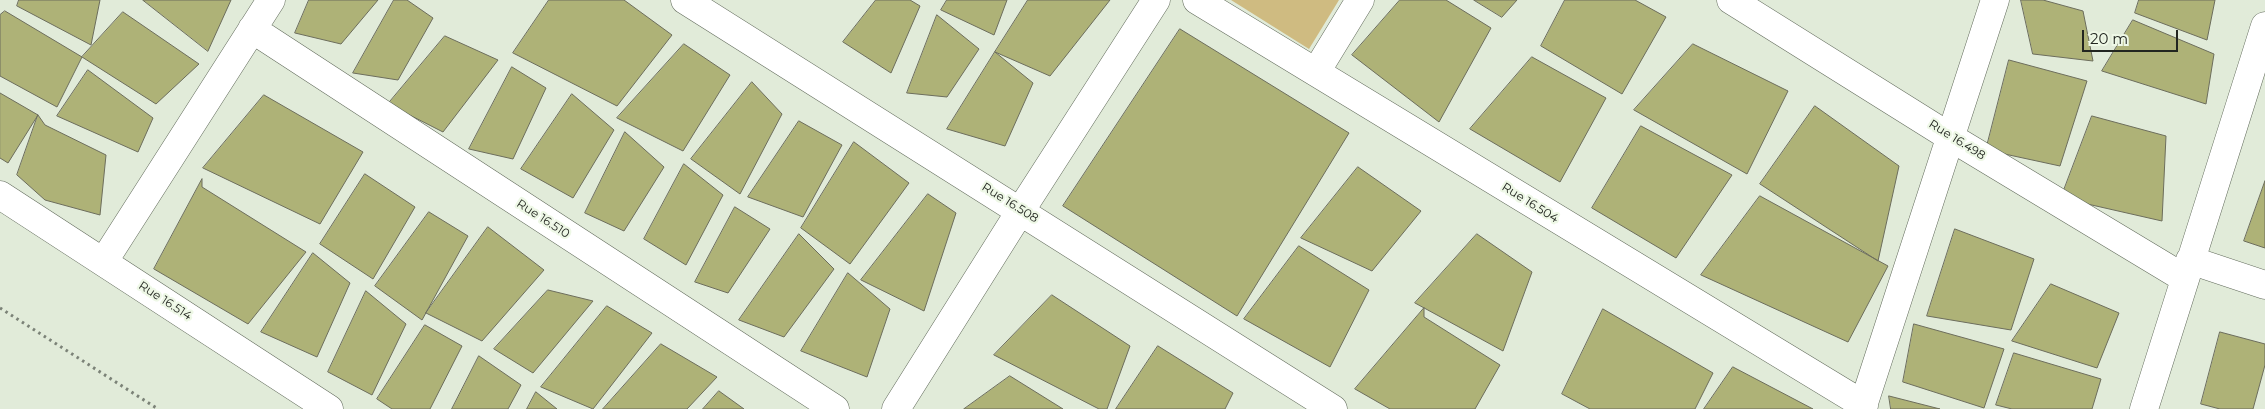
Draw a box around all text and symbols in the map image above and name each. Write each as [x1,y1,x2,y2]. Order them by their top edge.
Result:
scale bar [2085,20,2181,52]
text: 20 m [2090,29,2128,48]
street label: Rue 16.498 [1926,117,1988,163]
street label: Rue 16.508 [979,180,1041,226]
street label: Rue 16.504 [1499,180,1561,226]
street label: Rue 16.510 [514,196,572,242]
street label: Rue 16.514 [136,278,194,324]

